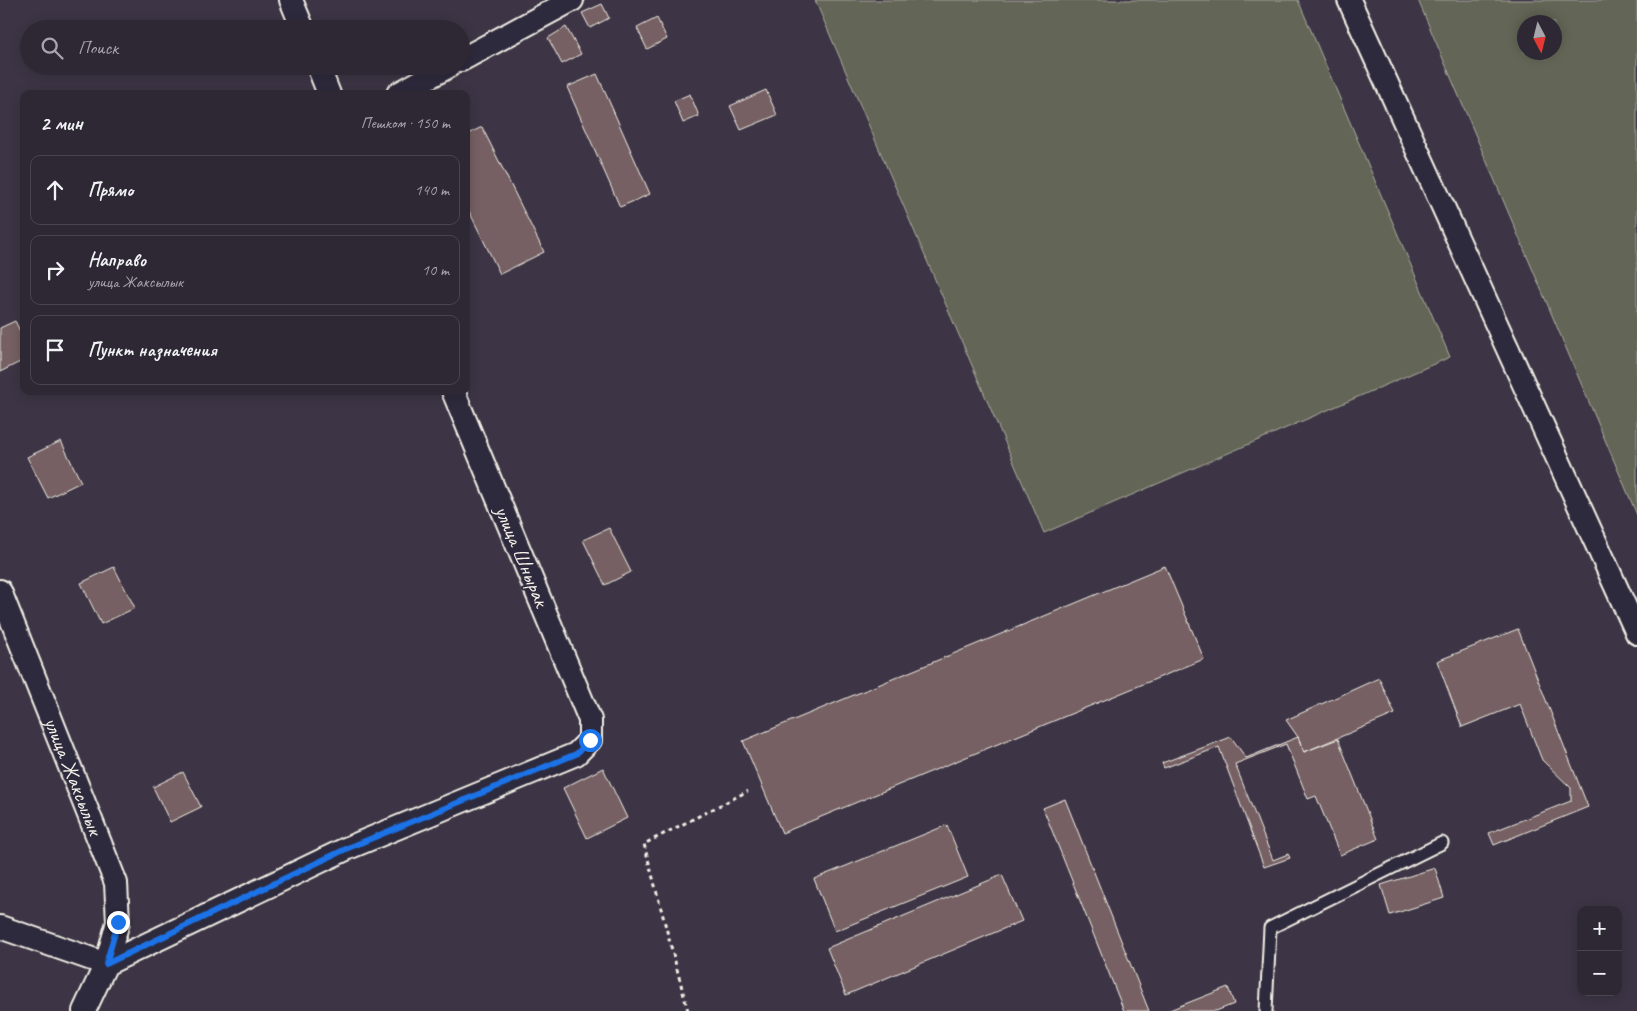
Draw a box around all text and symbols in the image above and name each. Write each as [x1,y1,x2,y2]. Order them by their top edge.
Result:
north arrow [1517,15,1562,60]
search box [20,20,470,75]
icon: search [38,34,66,62]
text: Поиск [78,36,118,60]
text: 2 мин [40,110,83,136]
text: Пешком · 150 m [361,113,450,133]
icon: ahead [41,176,69,204]
text: Прямо [88,178,133,202]
text: 140 m [415,180,449,200]
text: Направо [88,248,146,272]
icon: right [41,256,69,284]
text: 10 m [422,260,449,280]
text: улица Жаксылык [88,272,183,292]
icon: arrive [41,336,69,364]
text: Пункт назначения [88,338,217,362]
street label: улица Шнырак [488,500,556,612]
street label: улица Жаксылык [38,711,109,841]
route start [579,729,602,752]
map controls [1577,906,1622,996]
button: + [1577,906,1622,951]
route end [107,911,130,934]
button: − [1577,951,1622,996]

